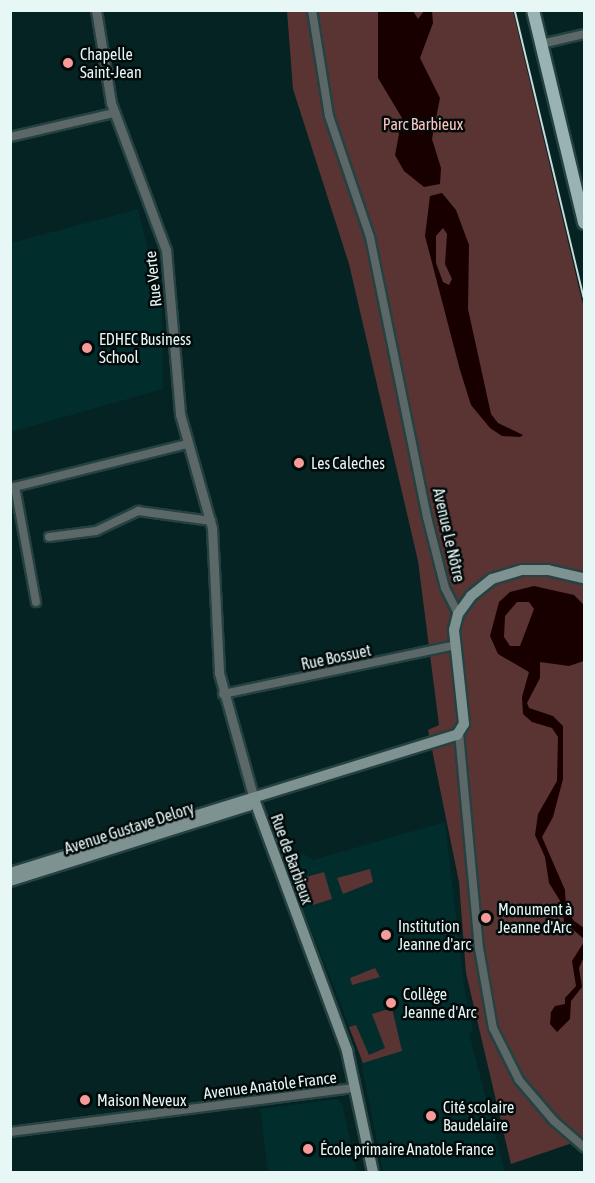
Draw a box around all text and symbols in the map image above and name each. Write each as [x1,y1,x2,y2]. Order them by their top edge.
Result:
place label: Chapelle Saint-Jean [80,44,142,82]
marker: Chapelle Saint-Jean [61,56,75,70]
park label: Parc Barbieux [383,114,463,134]
street label: Rue Verte [141,250,165,308]
place label: EDHEC Business School [99,329,191,367]
marker: EDHEC Business School [80,341,94,355]
place label: Les Caleches [311,453,385,473]
marker: Les Caleches [292,456,306,470]
street label: Avenue Le Nôtre [429,486,469,584]
street label: Rue Bossuet [299,640,373,674]
street label: Avenue Gustave Delory [62,798,196,858]
street label: Rue de Barbieux [267,811,317,907]
place label: Monument à Jeanne d'Arc [498,899,573,937]
marker: Monument à Jeanne d'Arc [479,911,493,925]
place label: Institution Jeanne d'arc [398,916,471,954]
marker: Institution Jeanne d'arc [379,928,393,942]
place label: Collège Jeanne d'Arc [403,984,476,1022]
marker: Collège Jeanne d'Arc [384,996,398,1010]
street label: Avenue Anatole France [202,1067,338,1103]
place label: Maison Neveux [97,1090,186,1110]
marker: Maison Neveux [78,1093,92,1107]
place label: Cité scolaire Baudelaire [443,1097,514,1135]
marker: Cité scolaire Baudelaire [424,1109,438,1123]
place label: École primaire Anatole France [320,1139,494,1159]
marker: École primaire Anatole France [301,1142,315,1156]

